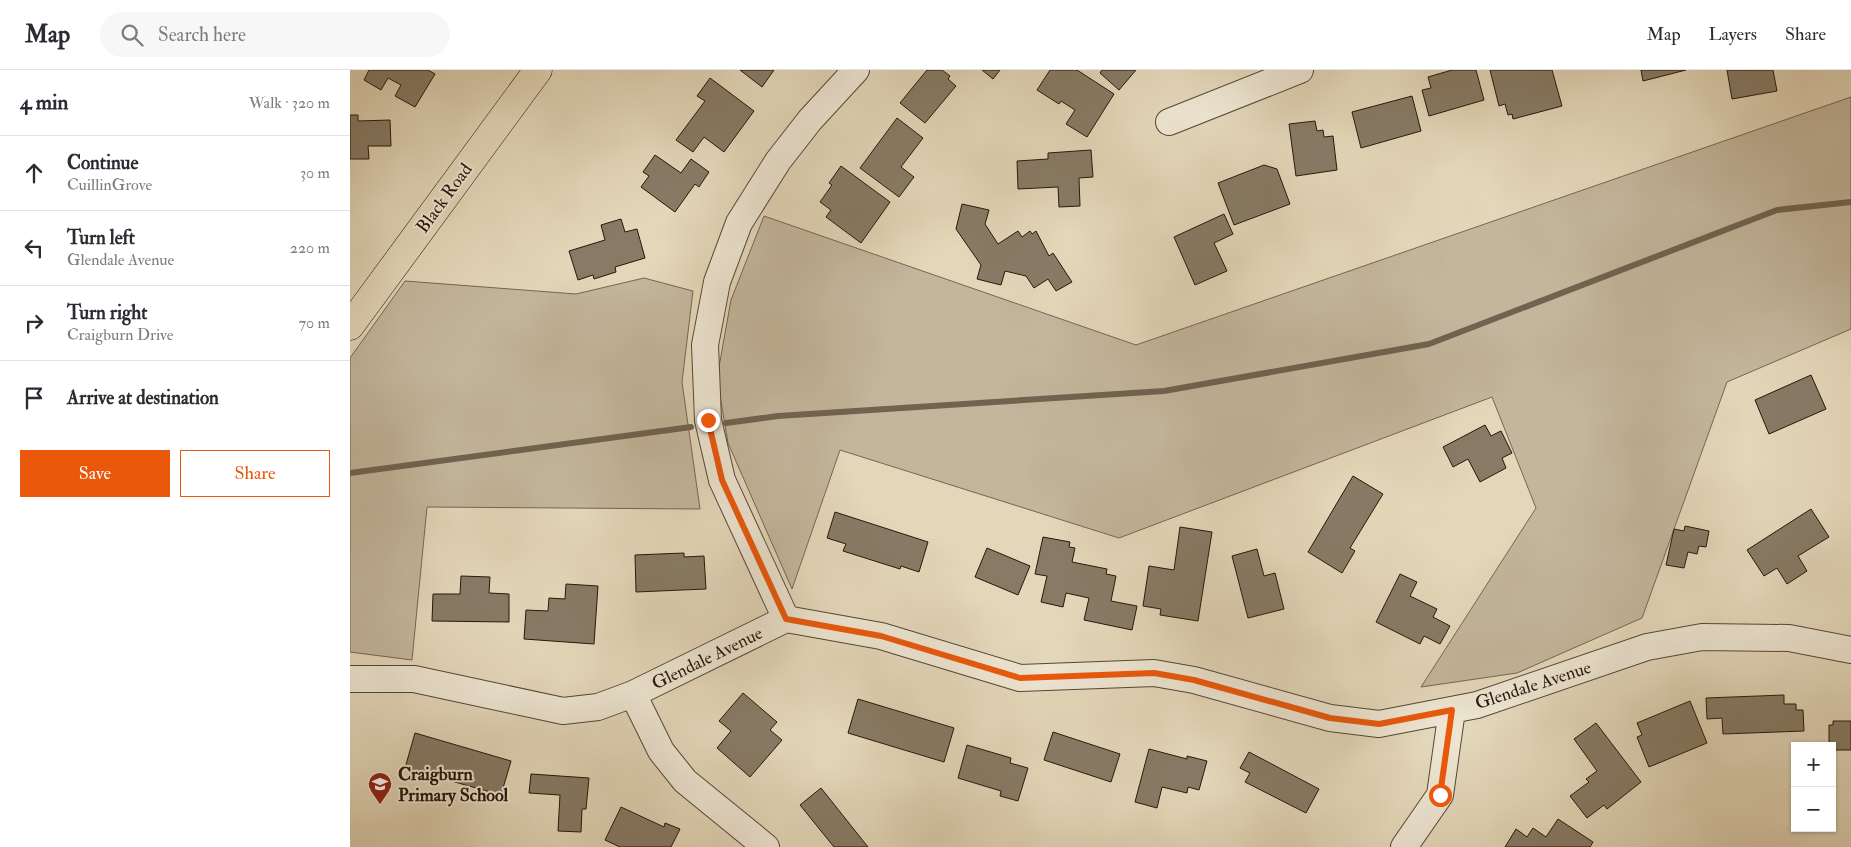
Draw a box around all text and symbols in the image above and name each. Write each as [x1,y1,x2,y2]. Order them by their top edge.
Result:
search box [100,12,450,57]
text: Map [25,19,70,50]
icon: search [118,21,146,49]
text: Search here [158,23,246,47]
text: Map [1647,23,1681,46]
text: Layers [1709,23,1757,46]
text: Share [1785,23,1826,46]
text: 4 min [20,89,68,116]
text: Walk · 320 m [249,93,330,113]
text: Continue [67,151,138,175]
icon: ahead [20,159,48,187]
street label: Black Road [411,159,478,238]
text: 30 m [300,163,330,183]
text: CuillinGrove [67,175,152,195]
text: Turn left [67,226,135,250]
icon: left [20,234,48,262]
text: 220 m [290,238,330,258]
text: Glendale Avenue [67,250,174,270]
text: Turn right [67,301,147,325]
icon: right [20,309,48,337]
text: 70 m [299,313,330,333]
text: Craigburn Drive [67,325,174,345]
icon: arrive [20,384,48,412]
text: Arrive at destination [67,386,219,410]
route end [697,409,720,432]
button: Save [20,450,170,497]
button: Share [180,450,330,497]
street label: Glendale Avenue [648,621,767,695]
street label: Glendale Avenue [1472,656,1595,715]
map controls [1791,742,1836,832]
button: + [1791,742,1836,787]
place label: Craigburn Primary School [398,763,509,807]
school or university icon: Craigburn Primary School [367,771,393,805]
route start [1429,784,1452,807]
button: − [1791,787,1836,832]

